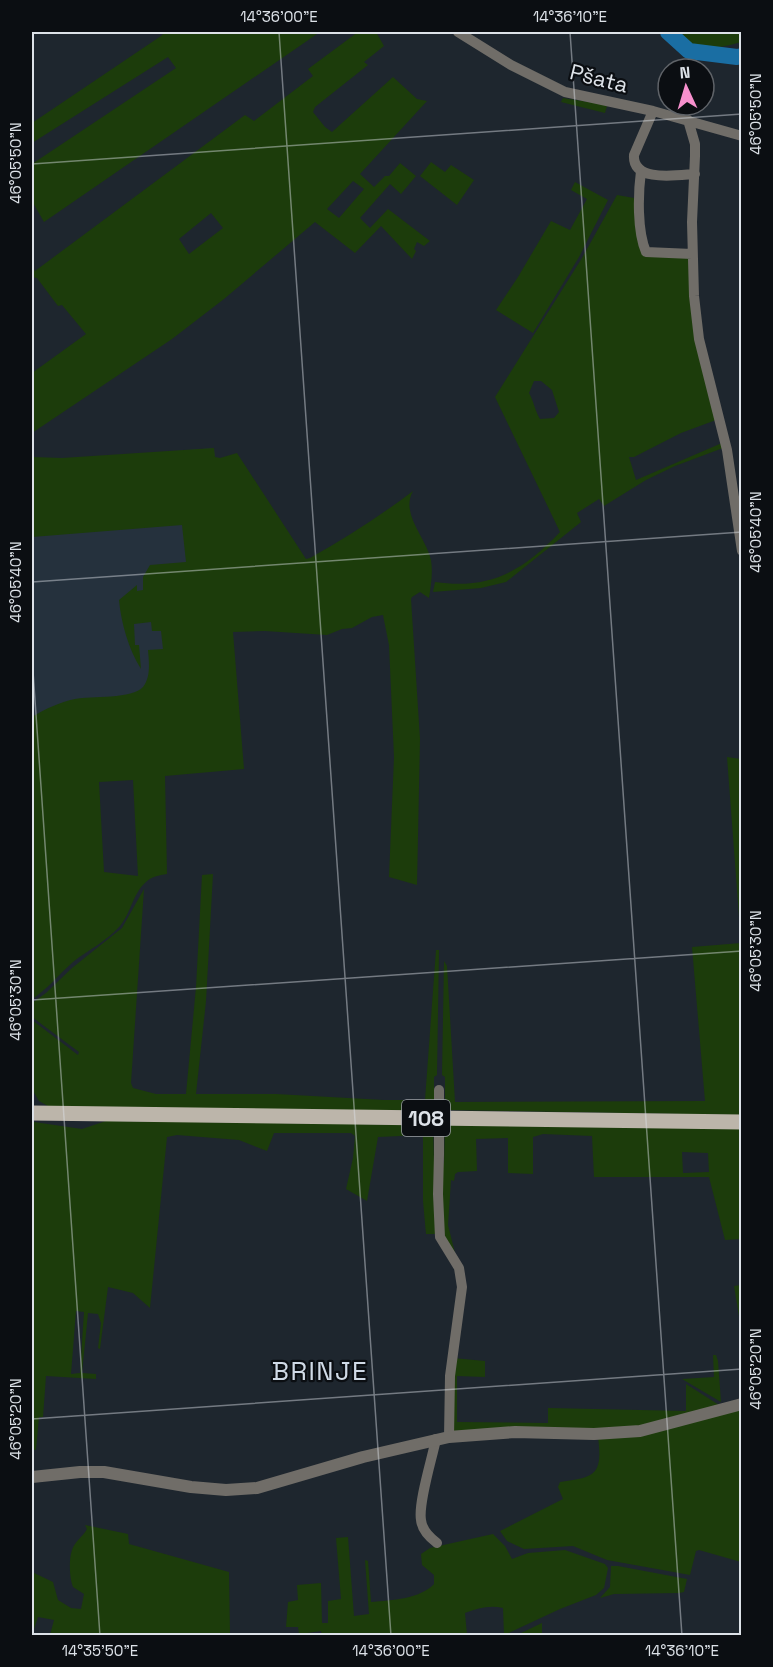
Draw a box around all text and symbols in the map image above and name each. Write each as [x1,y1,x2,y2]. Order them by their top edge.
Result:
text: 14°36'00"E [240,7,318,26]
text: 14°36'10"E [533,7,607,26]
street label: Pšata [567,57,631,99]
north arrow [656,57,716,117]
text: N [679,62,691,83]
text: 46°05'50"N [746,73,765,155]
text: 46°05'50"N [6,122,25,204]
text: 46°05'40"N [746,491,765,573]
text: 46°05'40"N [6,541,25,623]
text: 46°05'30"N [746,910,765,992]
text: 46°05'30"N [6,959,25,1041]
road number: 108 [402,1100,450,1136]
text: 46°05'20"N [746,1328,765,1410]
district label: BRINJE [272,1354,368,1388]
text: 46°05'20"N [6,1378,25,1460]
text: 14°35'50"E [62,1641,138,1660]
text: 14°36'00"E [352,1641,430,1660]
text: 14°36'10"E [645,1641,719,1660]

